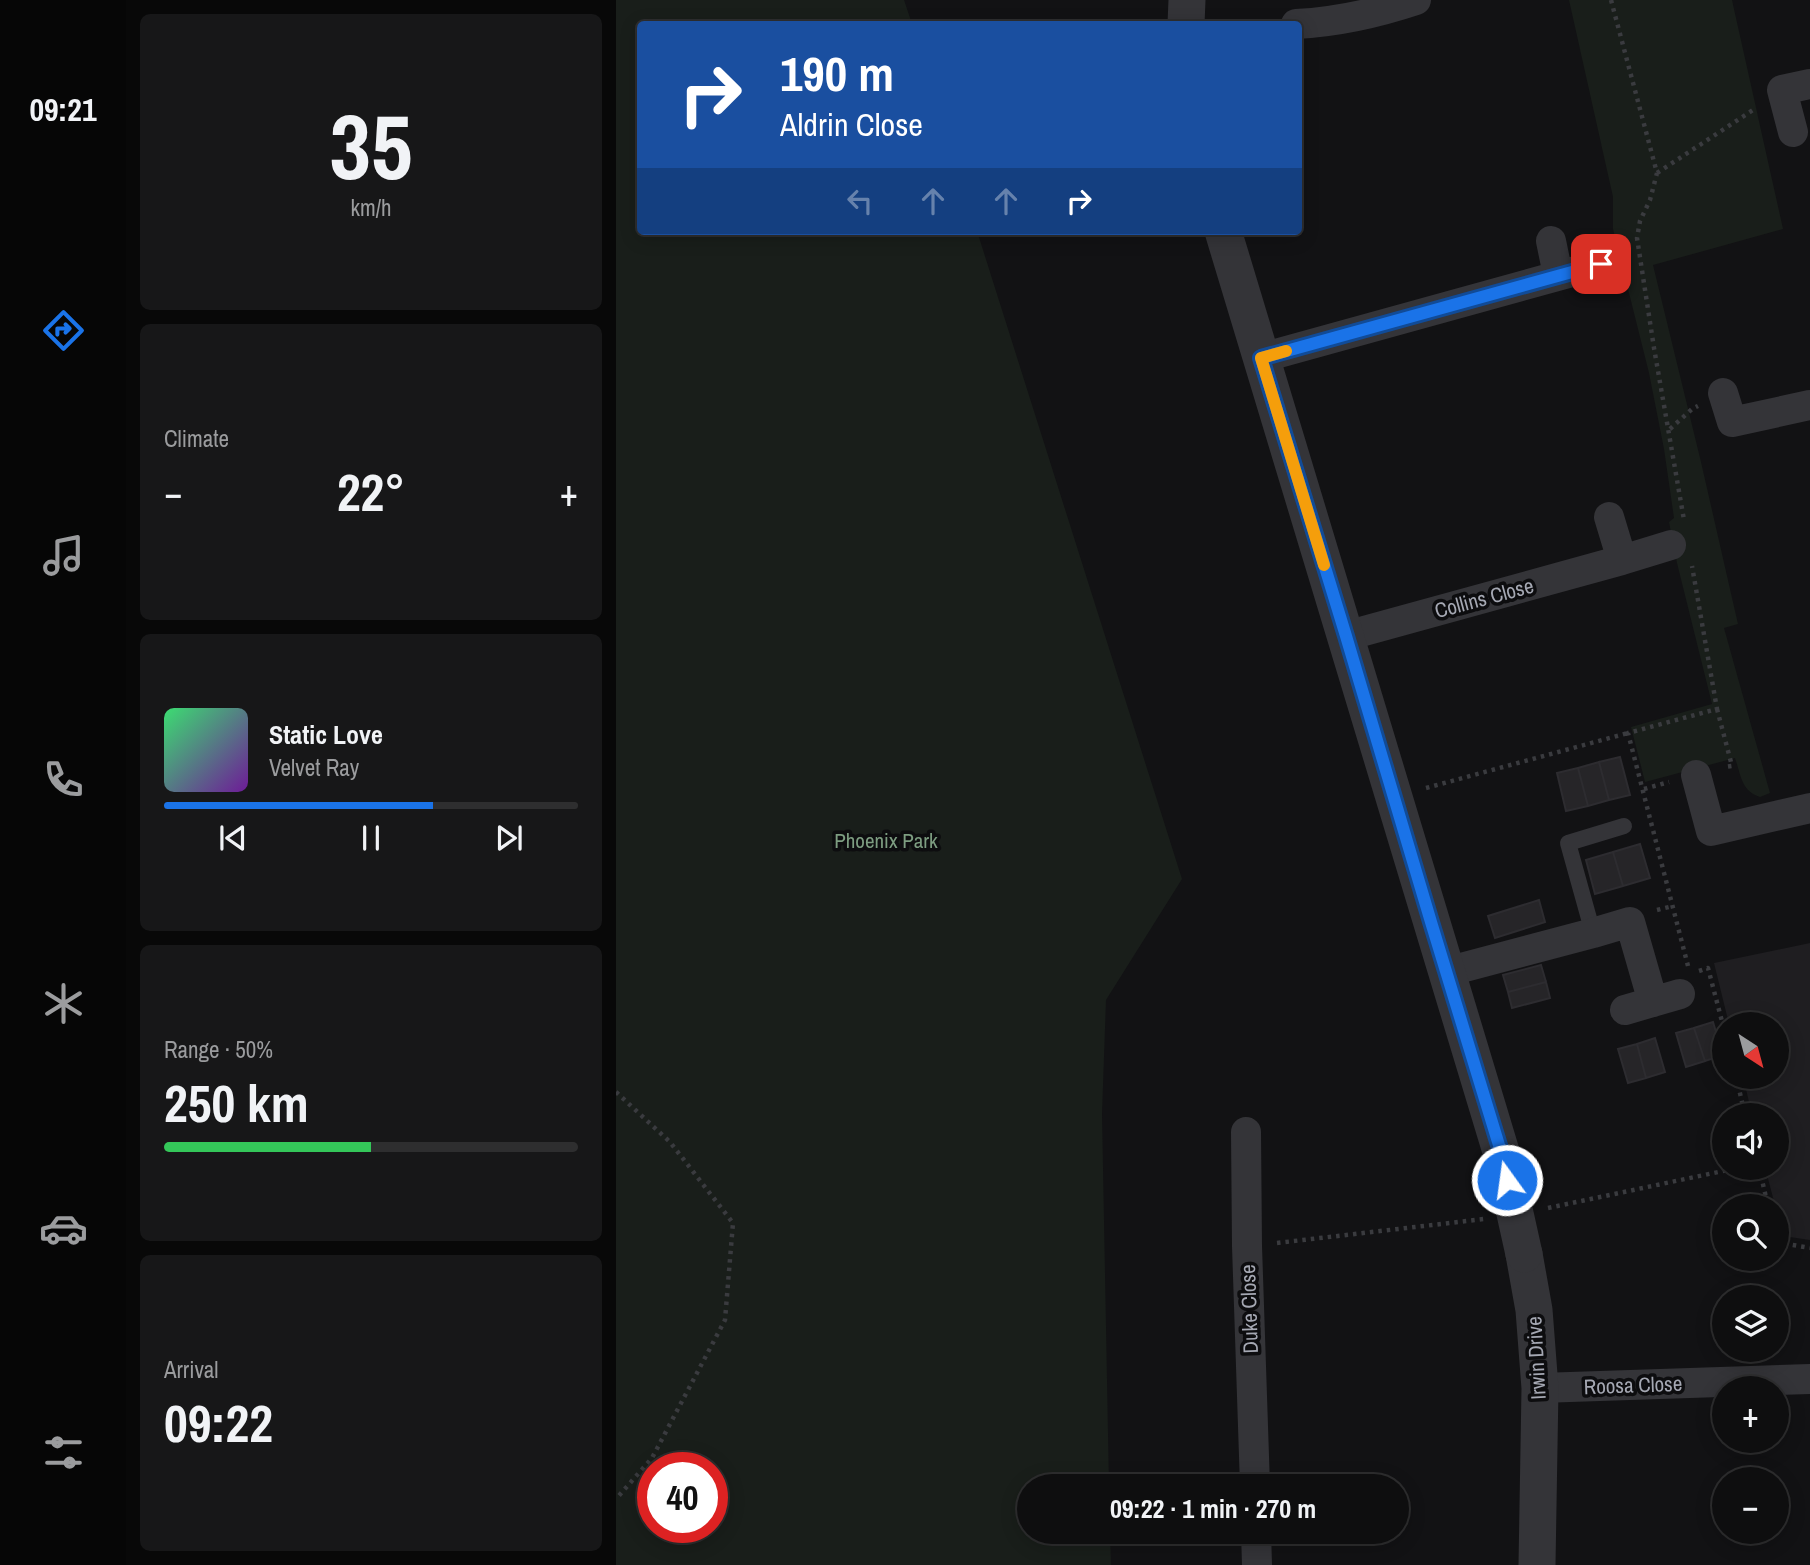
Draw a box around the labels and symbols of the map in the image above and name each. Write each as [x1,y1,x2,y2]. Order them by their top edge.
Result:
pin [1571,234,1631,294]
street label: Collins Close [1431,571,1537,625]
park label: Phoenix Park [834,826,938,855]
north arrow [1712,1012,1788,1088]
position arrow [1470,1143,1544,1217]
street label: Duke Close [1233,1264,1265,1354]
street label: Irwin Drive [1519,1316,1553,1400]
street label: Roosa Close [1583,1369,1683,1401]
speed limit sign: 40 [637,1452,728,1543]

